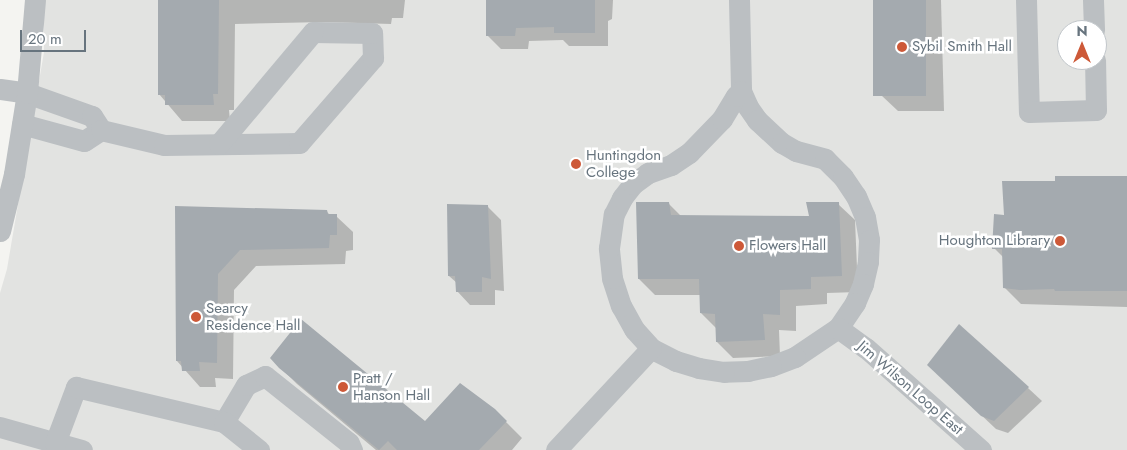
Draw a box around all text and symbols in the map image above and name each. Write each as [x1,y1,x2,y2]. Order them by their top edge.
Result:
scale bar [22,20,89,52]
north arrow [1057,20,1107,70]
text: N [1076,21,1088,41]
text: 20 m [28,28,62,50]
place label: Sybil Smith Hall [912,38,1012,56]
marker: Sybil Smith Hall [896,41,908,53]
place label: Huntingdon College [586,146,661,181]
marker: Huntingdon College [570,158,582,170]
place label: Houghton Library [939,232,1050,250]
marker: Houghton Library [1054,235,1066,247]
place label: Flowers Hall [749,237,826,255]
marker: Flowers Hall [733,240,745,252]
place label: Searcy Residence Hall [206,299,300,334]
marker: Searcy Residence Hall [190,311,202,323]
street label: Jim Wilson Loop East [854,337,966,439]
place label: Pratt / Hanson Hall [353,369,430,404]
marker: Pratt / Hanson Hall [337,381,349,393]

